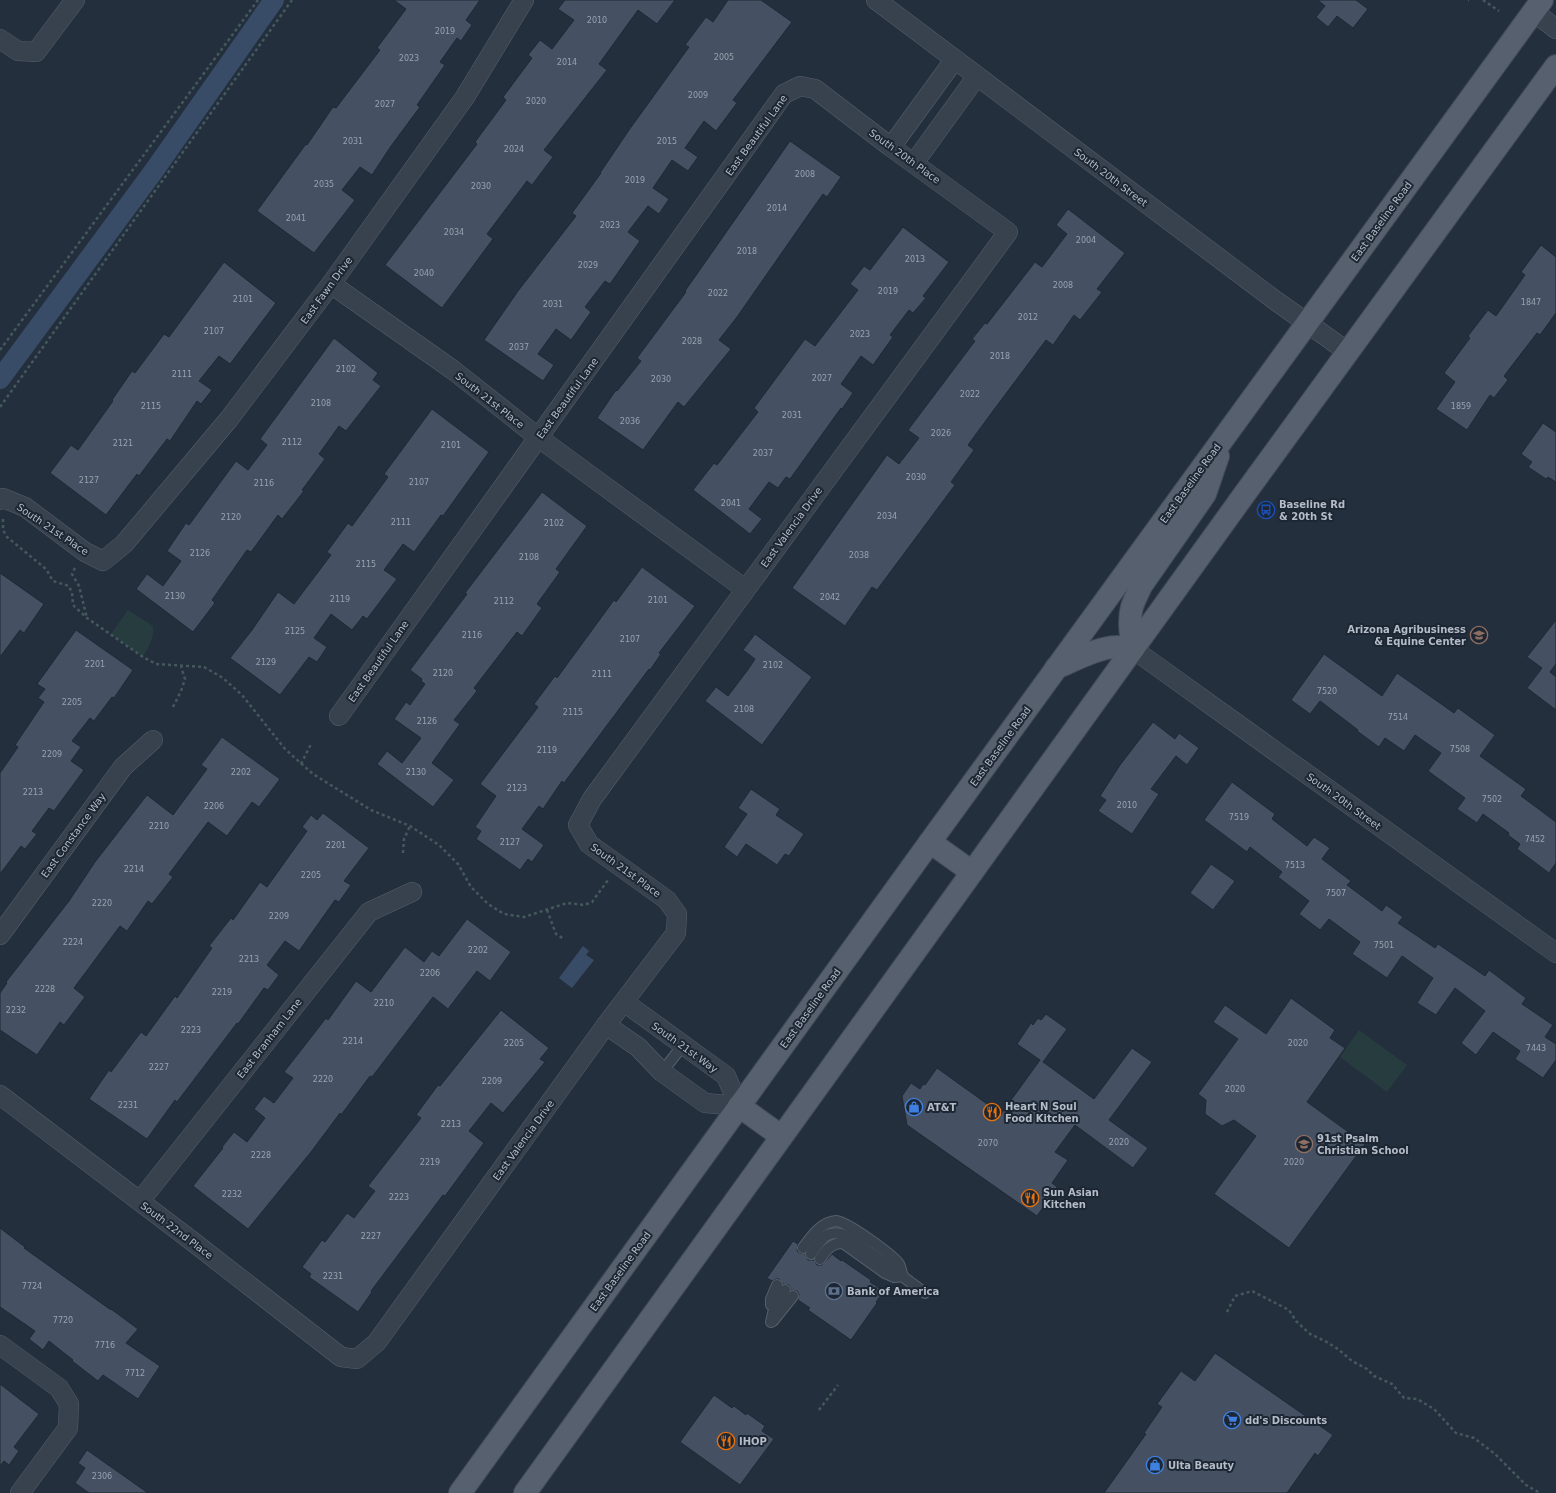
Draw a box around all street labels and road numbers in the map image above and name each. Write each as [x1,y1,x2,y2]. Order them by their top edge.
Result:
street label: East Beautiful Lane [723,93,789,178]
street label: South 20th Place [867,127,942,186]
street label: South 20th Street [1072,146,1150,209]
street label: East Baseline Road [1349,179,1414,263]
street label: East Fawn Drive [298,255,354,326]
street label: East Beautiful Lane [534,356,600,441]
street label: South 21st Place [453,370,526,431]
street label: East Baseline Road [1158,441,1223,525]
street label: East Valencia Drive [759,485,824,570]
street label: South 21st Place [15,501,91,557]
street label: East Beautiful Lane [346,618,411,704]
street label: East Baseline Road [968,704,1033,788]
street label: South 20th Street [1305,771,1383,832]
street label: East Constance Way [39,791,108,880]
street label: South 21st Place [589,841,663,900]
street label: East Baseline Road [778,966,843,1050]
street label: East Branham Lane [235,996,304,1080]
street label: South 21st Way [650,1020,720,1075]
street label: East Valencia Drive [491,1098,556,1183]
street label: South 22nd Place [138,1200,215,1261]
street label: East Baseline Road [588,1229,653,1313]

